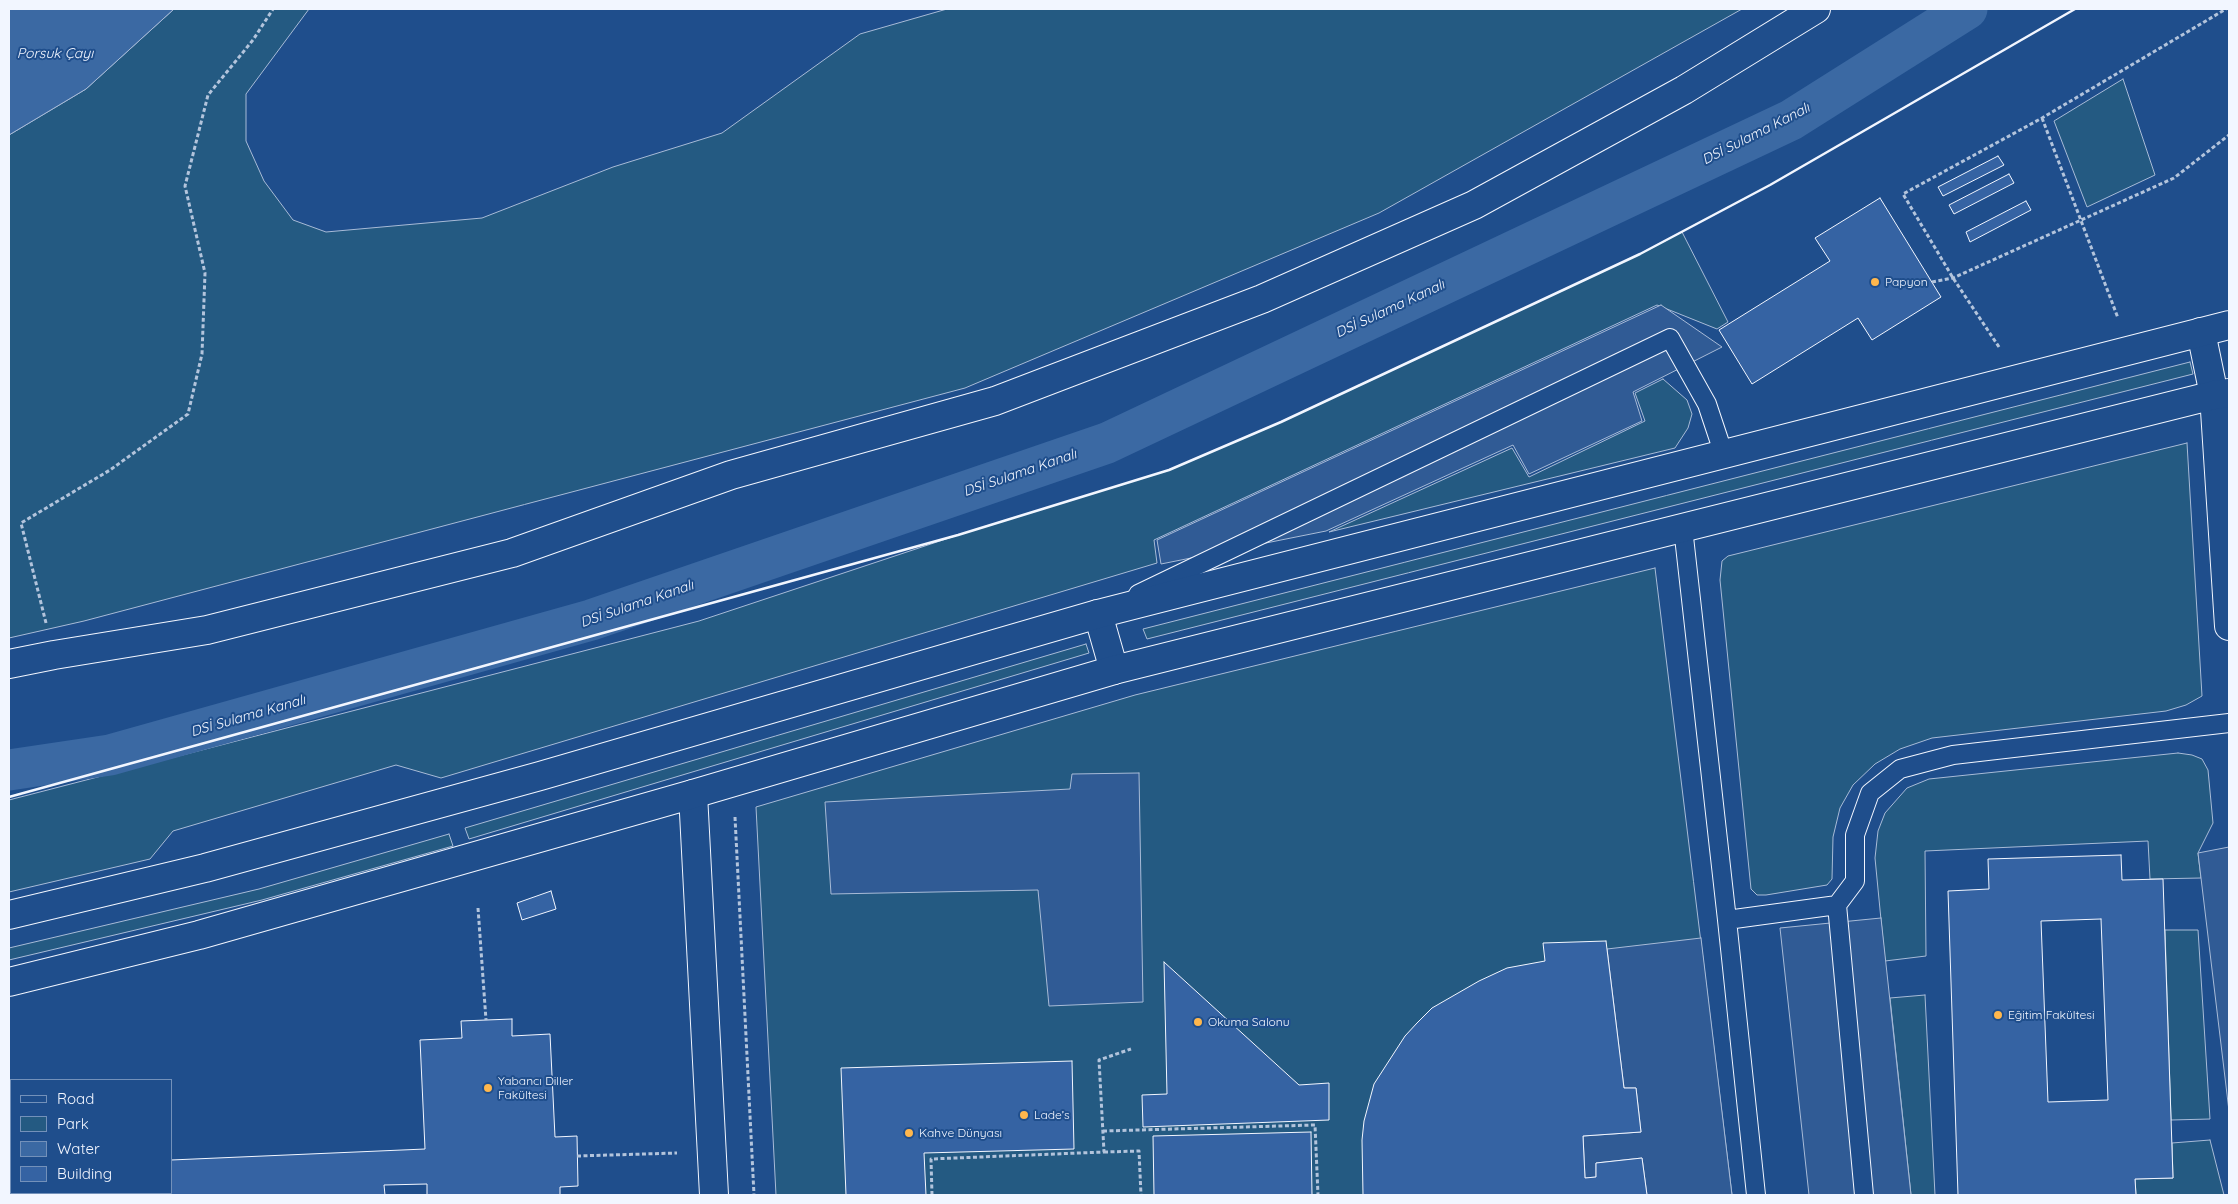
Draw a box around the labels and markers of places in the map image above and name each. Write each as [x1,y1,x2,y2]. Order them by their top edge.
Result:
place label: Papyon [1885,275,1928,289]
marker: Papyon [1869,276,1881,288]
place label: Eğitim Fakültesi [2008,1008,2094,1022]
marker: Eğitim Fakültesi [1992,1009,2004,1021]
place label: Okuma Salonu [1208,1015,1290,1029]
marker: Okuma Salonu [1192,1016,1204,1028]
place label: Yabancı Diller Fakültesi [498,1074,573,1102]
marker: Yabancı Diller Fakültesi [482,1082,494,1094]
place label: Lade’s [1034,1108,1070,1122]
marker: Lade’s [1018,1109,1030,1121]
place label: Kahve Dünyası [919,1126,1002,1140]
marker: Kahve Dünyası [903,1127,915,1139]

